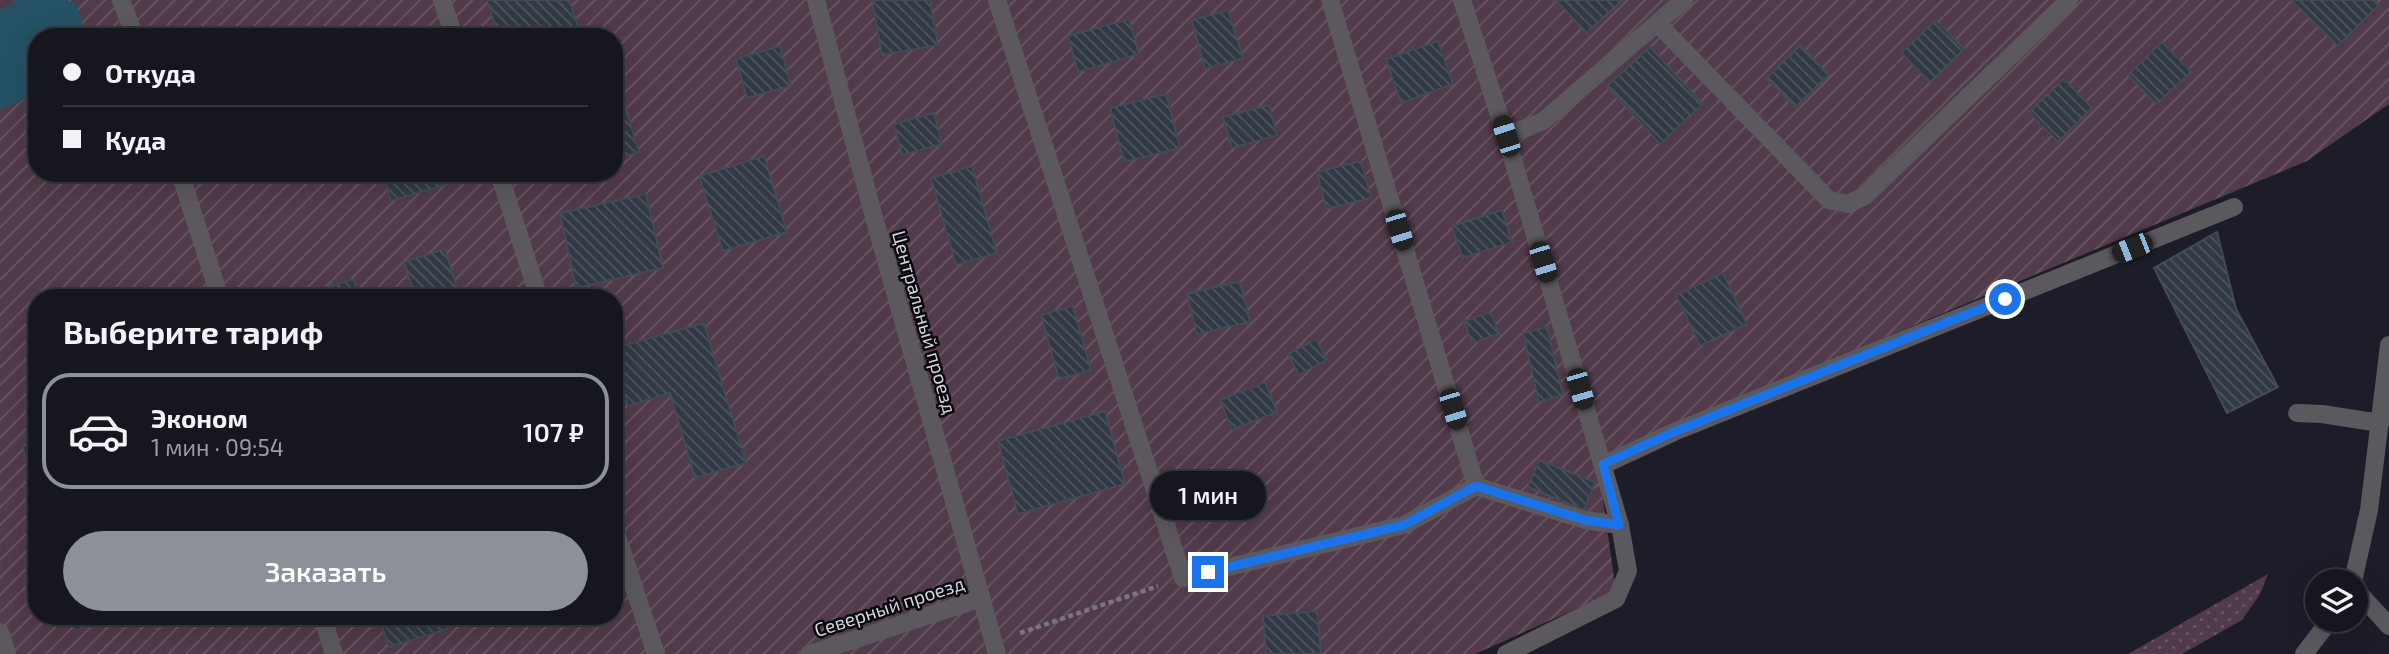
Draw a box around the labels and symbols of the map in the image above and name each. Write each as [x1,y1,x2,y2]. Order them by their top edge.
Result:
car [1490,113,1523,159]
car [1383,207,1416,253]
street label: Центральный проезд [888,228,962,416]
car [2109,230,2156,266]
car [1527,239,1560,285]
route start [1989,283,2021,315]
car [1565,366,1596,412]
car [1437,386,1470,432]
callout: 1 мин [1150,470,1266,520]
route end [1192,556,1224,588]
street label: Северный проезд [811,571,967,641]

